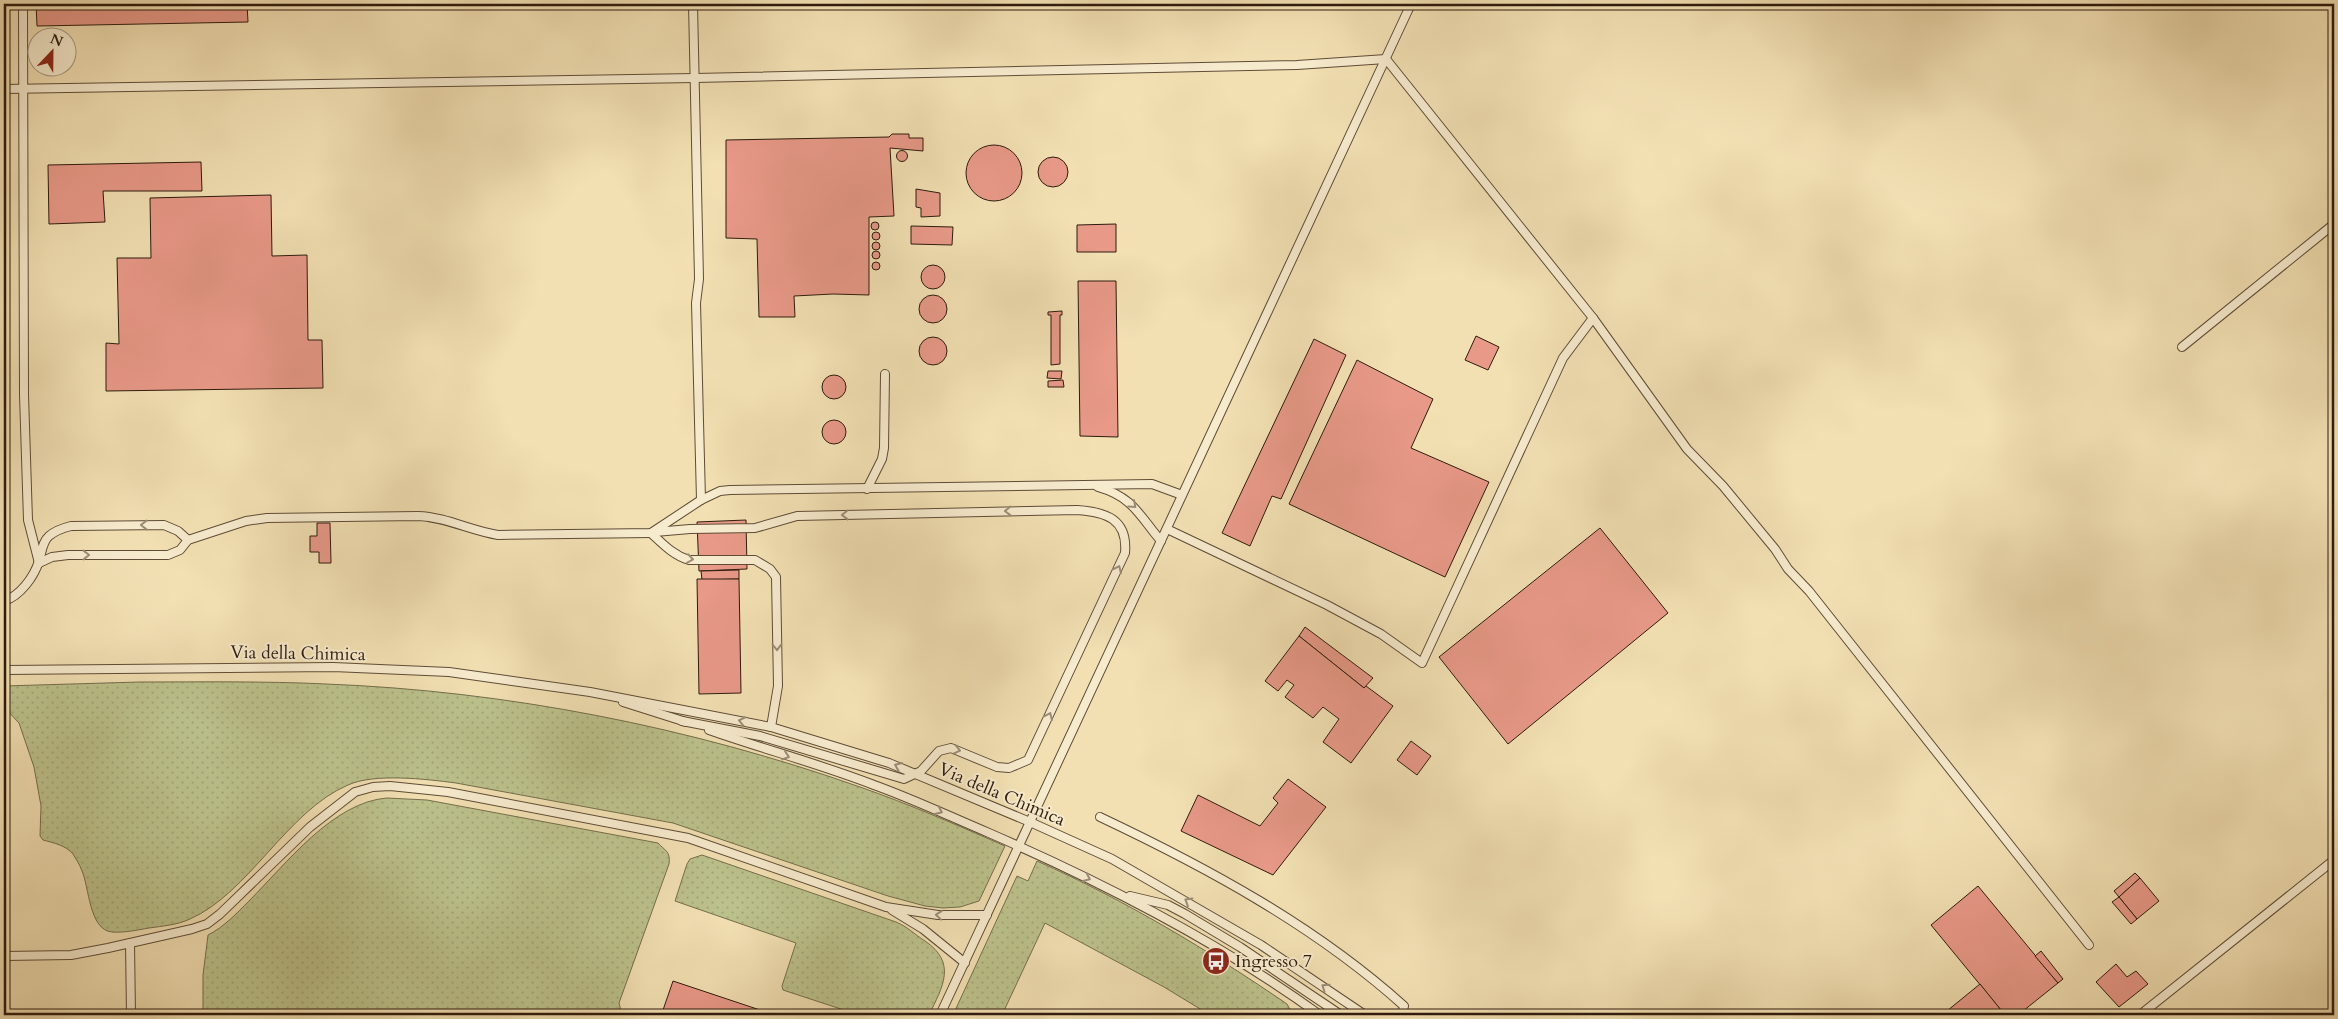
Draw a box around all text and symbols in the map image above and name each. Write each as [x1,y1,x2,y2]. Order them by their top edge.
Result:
north arrow [28,28,78,78]
text: N [47,29,66,51]
one-way arrow [1127,499,1136,508]
one-way arrow [1003,506,1011,517]
one-way arrow [841,510,848,520]
one-way arrow [140,520,148,530]
one-way arrow [83,550,91,560]
one-way arrow [687,553,695,564]
one-way arrow [1112,565,1122,574]
street label: Via della Chimica [230,640,366,667]
one-way arrow [772,644,782,651]
one-way arrow [1042,712,1052,721]
one-way arrow [737,716,746,727]
one-way arrow [952,744,961,755]
one-way arrow [781,750,790,760]
street label: Via della Chimica [935,757,1069,833]
one-way arrow [894,762,903,773]
one-way arrow [934,805,943,816]
one-way arrow [1082,871,1091,882]
one-way arrow [1184,897,1193,907]
one-way arrow [934,910,942,921]
bus stop icon: Ingresso 7 [1201,946,1231,976]
place label: Ingresso 7 [1235,949,1312,974]
one-way arrow [1322,984,1331,993]

